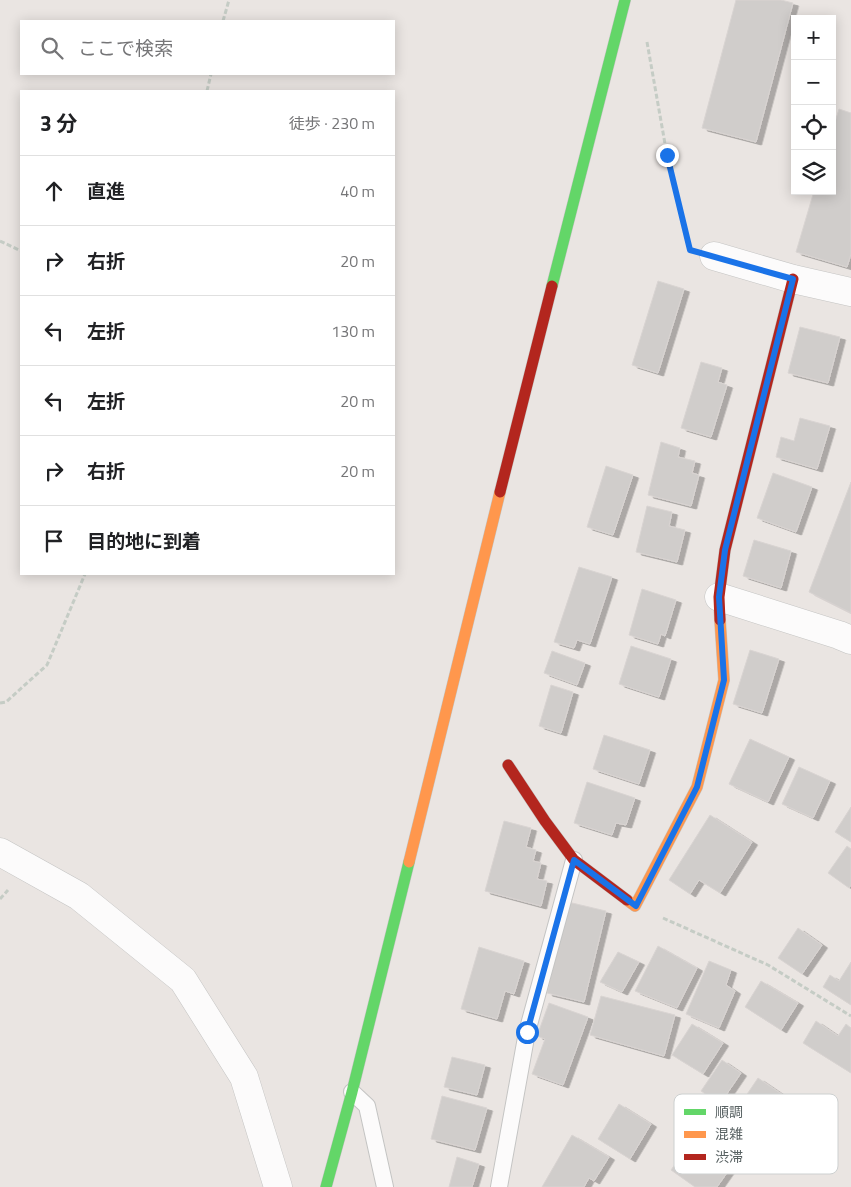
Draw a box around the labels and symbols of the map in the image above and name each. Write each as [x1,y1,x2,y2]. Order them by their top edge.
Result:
route end [656,144,679,167]
route start [516,1021,539,1044]
legend [674,1094,838,1174]
text: 順調 [715,1101,743,1122]
text: 混雑 [715,1123,743,1144]
text: 渋滞 [715,1146,743,1167]

